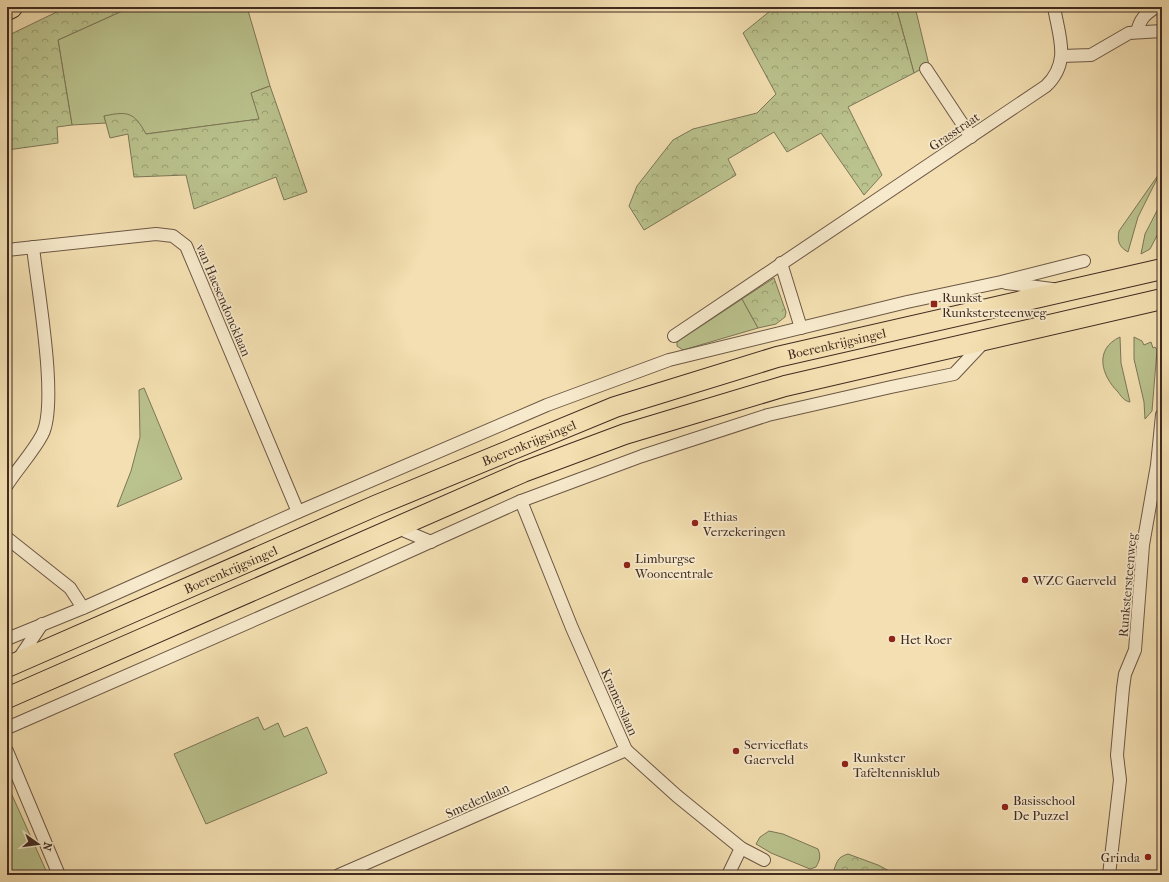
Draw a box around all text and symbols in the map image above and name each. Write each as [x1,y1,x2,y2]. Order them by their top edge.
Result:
street label: Grasstraat [926,109,982,154]
street label: van Haesendoncklaan [193,242,254,359]
place label: Runkst Runkstersteenweg [942,290,1048,320]
marker: Runkst Runkstersteenweg [929,299,939,309]
street label: Boerenkrijgsingel [786,325,888,362]
street label: Boerenkrijgsingel [480,417,579,469]
place label: Ethias Verzekeringen [702,509,786,539]
marker: Ethias Verzekeringen [690,518,700,528]
street label: Runkstersteenweg [1115,531,1140,638]
street label: Boerenkrijgsingel [182,542,280,597]
place label: Limburgse Wooncentrale [634,551,714,581]
marker: Limburgse Wooncentrale [622,560,632,570]
place label: WZC Gaerveld [1032,573,1117,588]
marker: WZC Gaerveld [1020,575,1030,585]
place label: Het Roer [900,632,952,647]
marker: Het Roer [887,634,897,644]
street label: Kramerslaan [598,666,641,738]
place label: Serviceflats Gaerveld [744,737,808,767]
marker: Serviceflats Gaerveld [731,746,741,756]
place label: Runkster Tafeltennisklub [853,750,940,780]
marker: Runkster Tafeltennisklub [840,759,850,769]
street label: Smedenlaan [443,780,512,821]
place label: Basisschool De Puzzel [1013,793,1076,823]
marker: Basisschool De Puzzel [1000,802,1010,812]
north arrow [18,824,58,864]
text: N [40,841,55,853]
place label: Grinda [1101,850,1141,865]
marker: Grinda [1143,852,1153,862]

